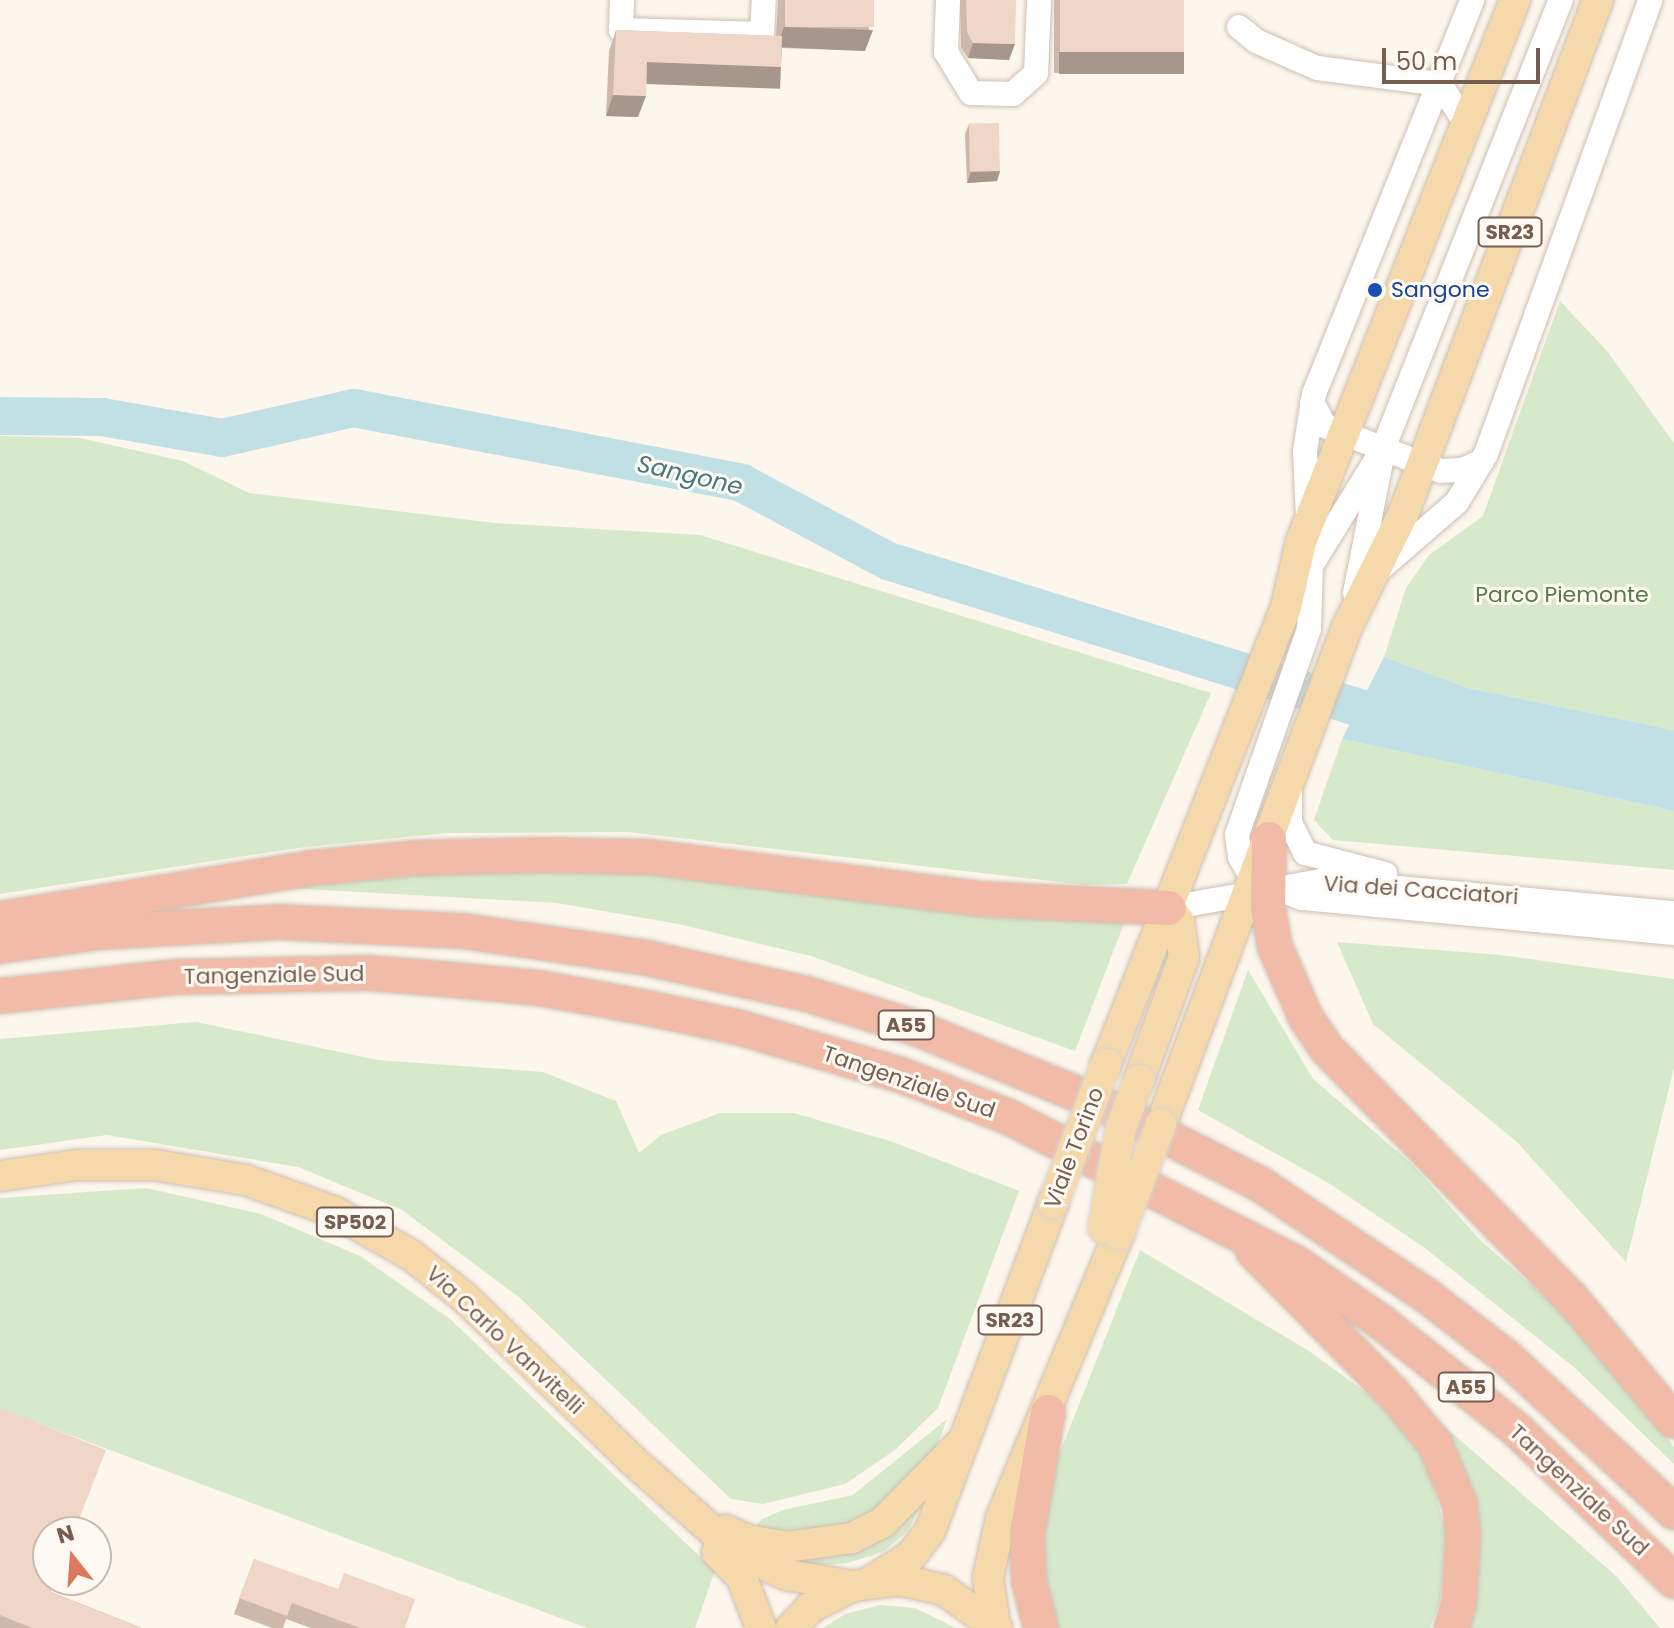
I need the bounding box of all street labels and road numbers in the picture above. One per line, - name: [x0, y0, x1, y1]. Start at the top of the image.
- road number: SR23: [1476, 216, 1544, 248]
- street label: Via dei Cacciatori: [1323, 870, 1519, 910]
- street label: Tangenziale Sud: [184, 960, 364, 990]
- road number: A55: [876, 1009, 936, 1041]
- street label: Tangenziale Sud: [819, 1040, 999, 1124]
- street label: Viale Torino: [1039, 1084, 1109, 1212]
- road number: SP502: [315, 1206, 395, 1238]
- street label: Via Carlo Vanvitelli: [421, 1260, 589, 1420]
- road number: SR23: [976, 1304, 1044, 1336]
- road number: A55: [1436, 1371, 1496, 1403]
- street label: Tangenziale Sud: [1504, 1419, 1654, 1561]

